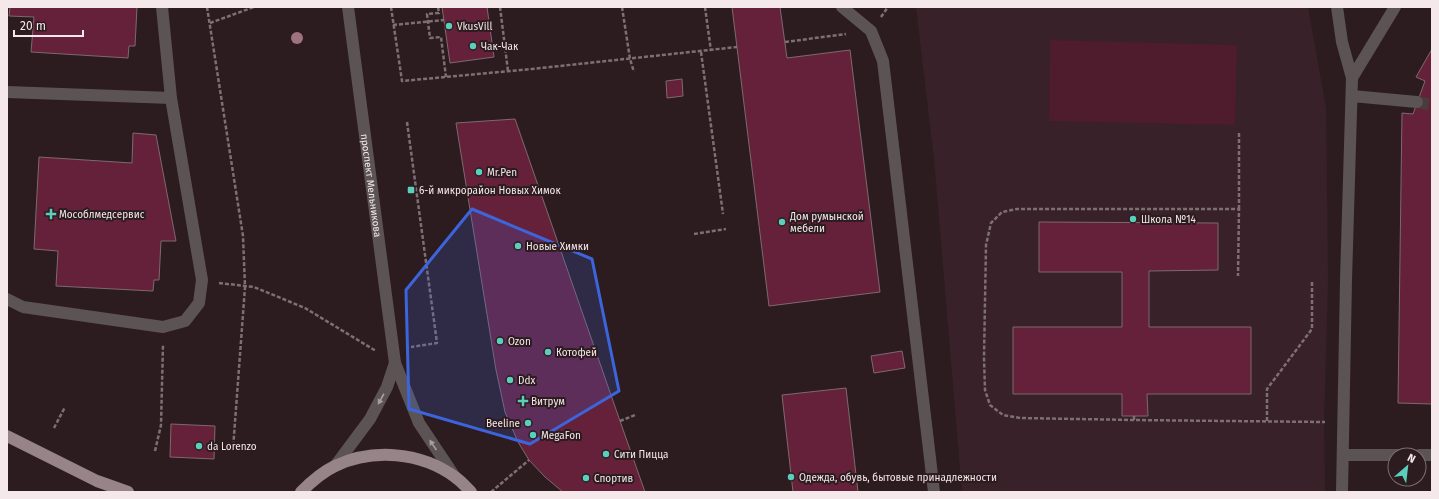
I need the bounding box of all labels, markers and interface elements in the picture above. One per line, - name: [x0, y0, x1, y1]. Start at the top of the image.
- scale bar: [14, 12, 83, 38]
- text: 20 m: [20, 19, 46, 33]
- marker: VkusVill: [444, 21, 454, 31]
- place label: VkusVill: [457, 21, 492, 33]
- marker: Чак-Чак: [468, 41, 478, 51]
- place label: Чак-Чак: [481, 41, 519, 53]
- street label: проспект Мельникова: [358, 133, 383, 238]
- marker: Mr.Pen: [474, 167, 484, 177]
- place label: Mr.Pen: [487, 167, 517, 179]
- marker: 6-й микрорайон Новых Химок: [406, 185, 416, 195]
- place label: 6-й микрорайон Новых Химок: [419, 185, 561, 197]
- marker: Мособлмедсервис: [46, 209, 56, 219]
- place label: Мособлмедсервис: [59, 209, 145, 221]
- place label: Дом румынской мебели: [789, 211, 864, 235]
- marker: Школа №14: [1128, 214, 1138, 224]
- place label: Школа №14: [1141, 214, 1196, 226]
- marker: Дом румынской мебели: [777, 217, 787, 227]
- marker: Новые Химки: [513, 241, 523, 251]
- place label: Новые Химки: [526, 241, 589, 253]
- marker: Ozon: [495, 336, 505, 346]
- place label: Ozon: [508, 336, 531, 348]
- marker: Котофей: [543, 347, 553, 357]
- place label: Котофей: [556, 347, 597, 359]
- marker: Ddx: [505, 375, 515, 385]
- place label: Ddx: [518, 375, 535, 387]
- one-way arrow: [377, 393, 384, 405]
- marker: Витрум: [518, 396, 528, 406]
- place label: Витрум: [531, 396, 565, 408]
- place label: Beeline: [486, 418, 520, 430]
- marker: Beeline: [523, 418, 533, 428]
- marker: MegaFon: [528, 430, 538, 440]
- place label: MegaFon: [541, 430, 581, 442]
- one-way arrow: [429, 439, 437, 450]
- marker: da Lorenzo: [194, 441, 204, 451]
- place label: da Lorenzo: [207, 441, 257, 453]
- north arrow: [1387, 447, 1427, 487]
- marker: Сити Пицца: [601, 449, 611, 459]
- place label: Сити Пицца: [614, 449, 669, 461]
- text: N: [1405, 451, 1418, 466]
- marker: Одежда, обувь, бытовые принадлежности: [786, 472, 796, 482]
- place label: Одежда, обувь, бытовые принадлежности: [799, 472, 997, 484]
- marker: Спортив: [581, 473, 591, 483]
- place label: Спортив: [594, 473, 633, 485]

